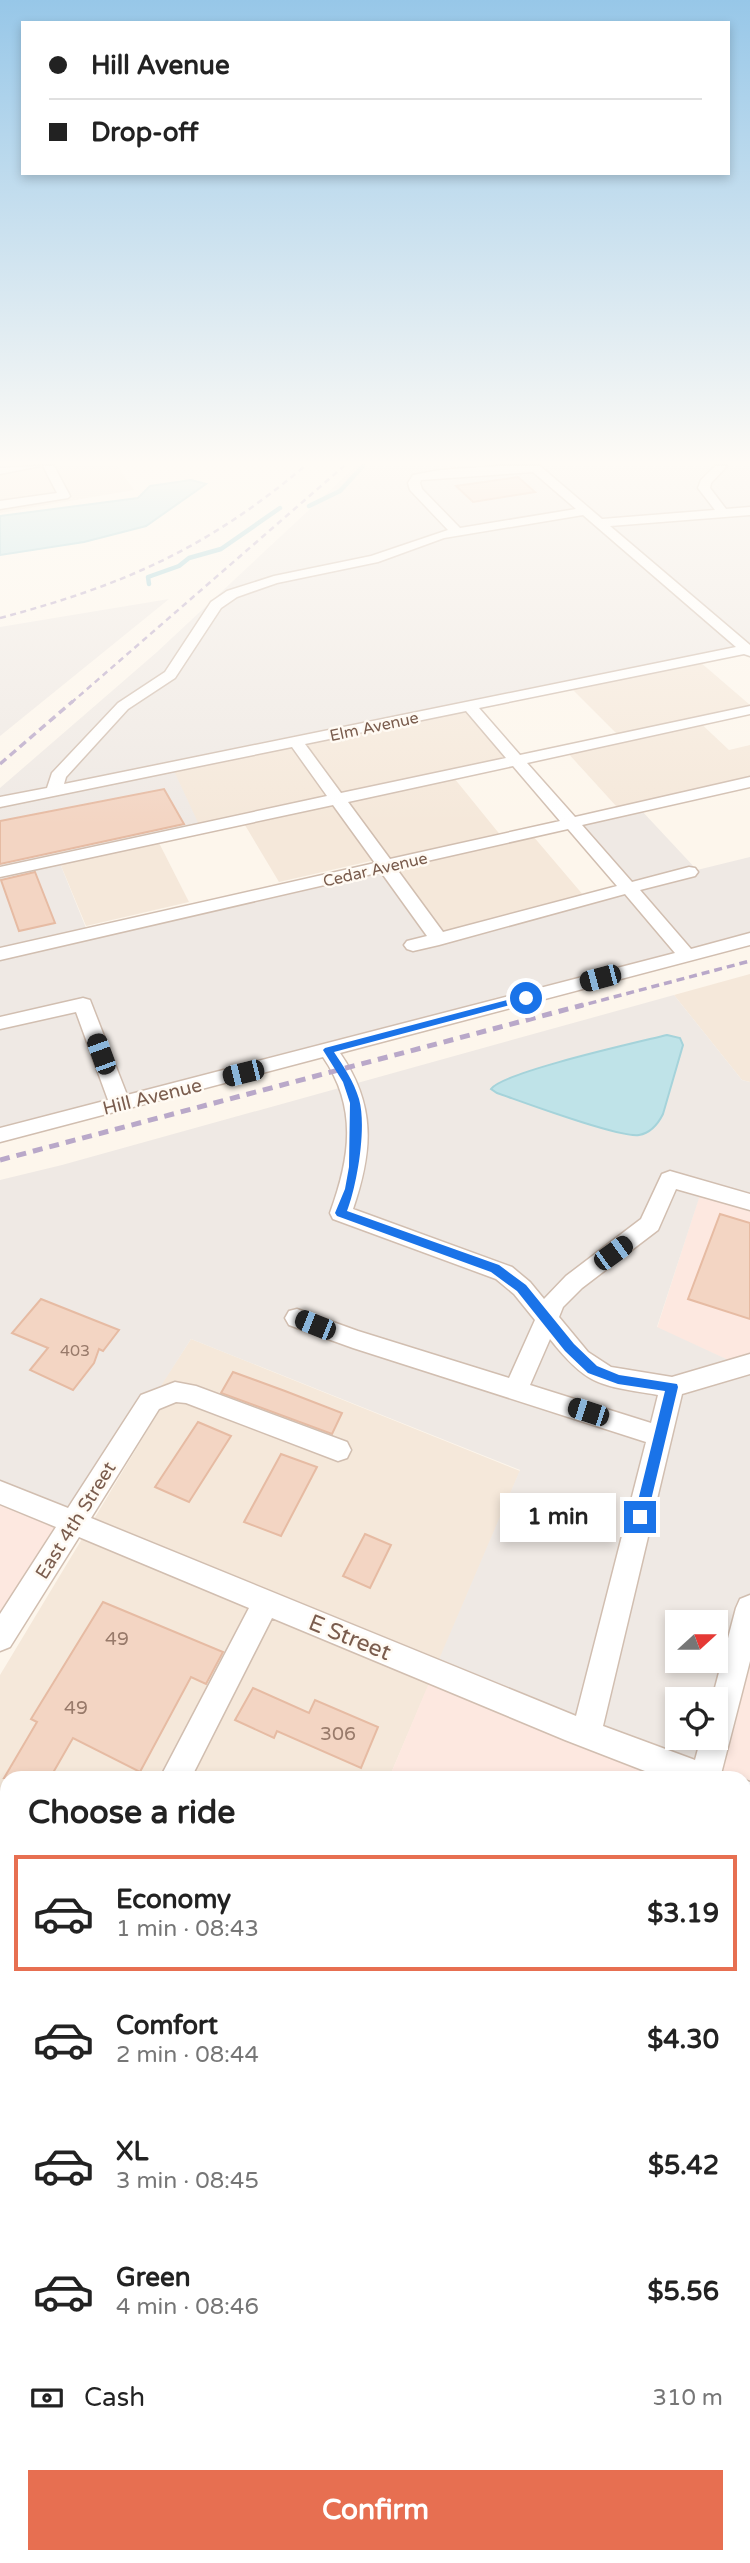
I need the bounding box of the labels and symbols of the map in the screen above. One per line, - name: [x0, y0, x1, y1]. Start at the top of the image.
- street label: Elm Avenue: [328, 708, 420, 746]
- street label: Cedar Avenue: [321, 848, 429, 892]
- car: [577, 962, 624, 994]
- route start: [510, 982, 542, 1014]
- car: [84, 1031, 119, 1077]
- car: [221, 1058, 266, 1088]
- street label: Hill Avenue: [100, 1074, 204, 1120]
- car: [590, 1232, 637, 1274]
- car: [292, 1307, 339, 1343]
- house number: 403: [60, 1341, 90, 1361]
- car: [565, 1396, 612, 1428]
- street label: East 4th Street: [31, 1458, 121, 1583]
- callout: 1 min: [500, 1492, 616, 1542]
- route end: [624, 1501, 656, 1533]
- street label: E Street: [304, 1609, 395, 1667]
- north arrow: [665, 1610, 728, 1673]
- house number: 49: [105, 1628, 129, 1650]
- house number: 49: [64, 1697, 88, 1719]
- house number: 306: [320, 1723, 356, 1745]

